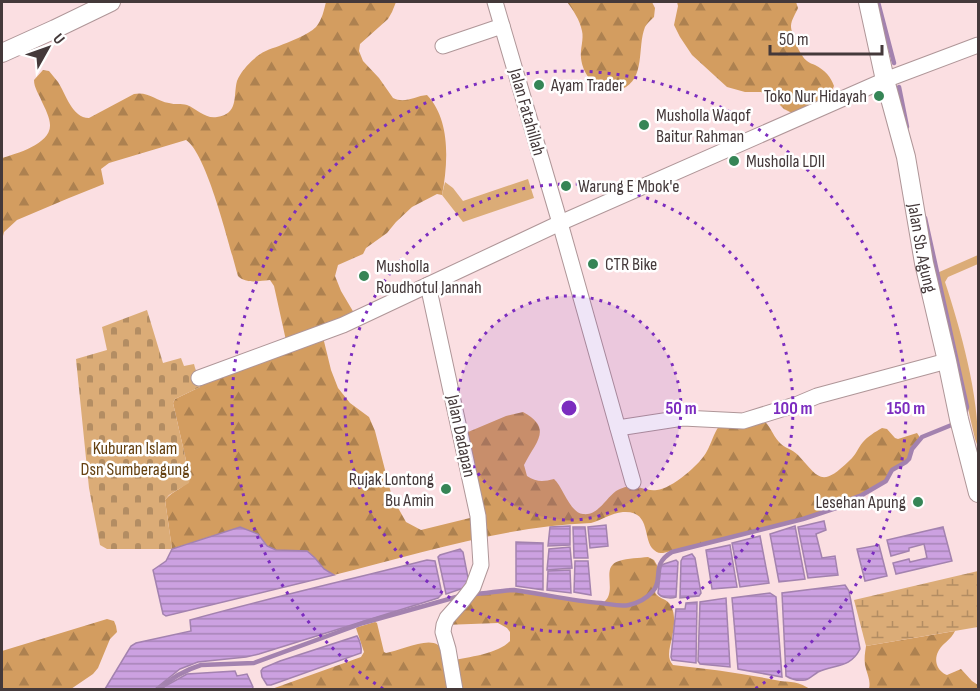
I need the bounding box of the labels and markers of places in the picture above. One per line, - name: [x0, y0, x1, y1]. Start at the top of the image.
- place label: Ayam Trader: [550, 75, 624, 96]
- marker: Ayam Trader: [532, 78, 546, 92]
- place label: Toko Nur Hidayah: [764, 86, 867, 107]
- marker: Toko Nur Hidayah: [872, 89, 886, 103]
- place label: Musholla Waqof Baitur Rahman: [656, 105, 751, 147]
- marker: Musholla Waqof Baitur Rahman: [637, 118, 651, 132]
- place label: Musholla LDII: [746, 151, 825, 172]
- marker: Musholla LDII: [727, 154, 741, 168]
- place label: Warung E Mbok'e: [578, 176, 679, 197]
- marker: Warung E Mbok'e: [559, 179, 573, 193]
- place label: CTR Bike: [605, 254, 657, 275]
- place label: Musholla Roudhotul Jannah: [376, 256, 482, 298]
- marker: CTR Bike: [586, 257, 600, 271]
- marker: Musholla Roudhotul Jannah: [357, 269, 371, 283]
- centre of rings: [559, 398, 579, 418]
- place label: Rujak Lontong Bu Amin: [349, 469, 434, 511]
- marker: Rujak Lontong Bu Amin: [439, 482, 453, 496]
- place label: Lesehan Apung: [815, 492, 906, 513]
- marker: Lesehan Apung: [911, 495, 925, 509]

